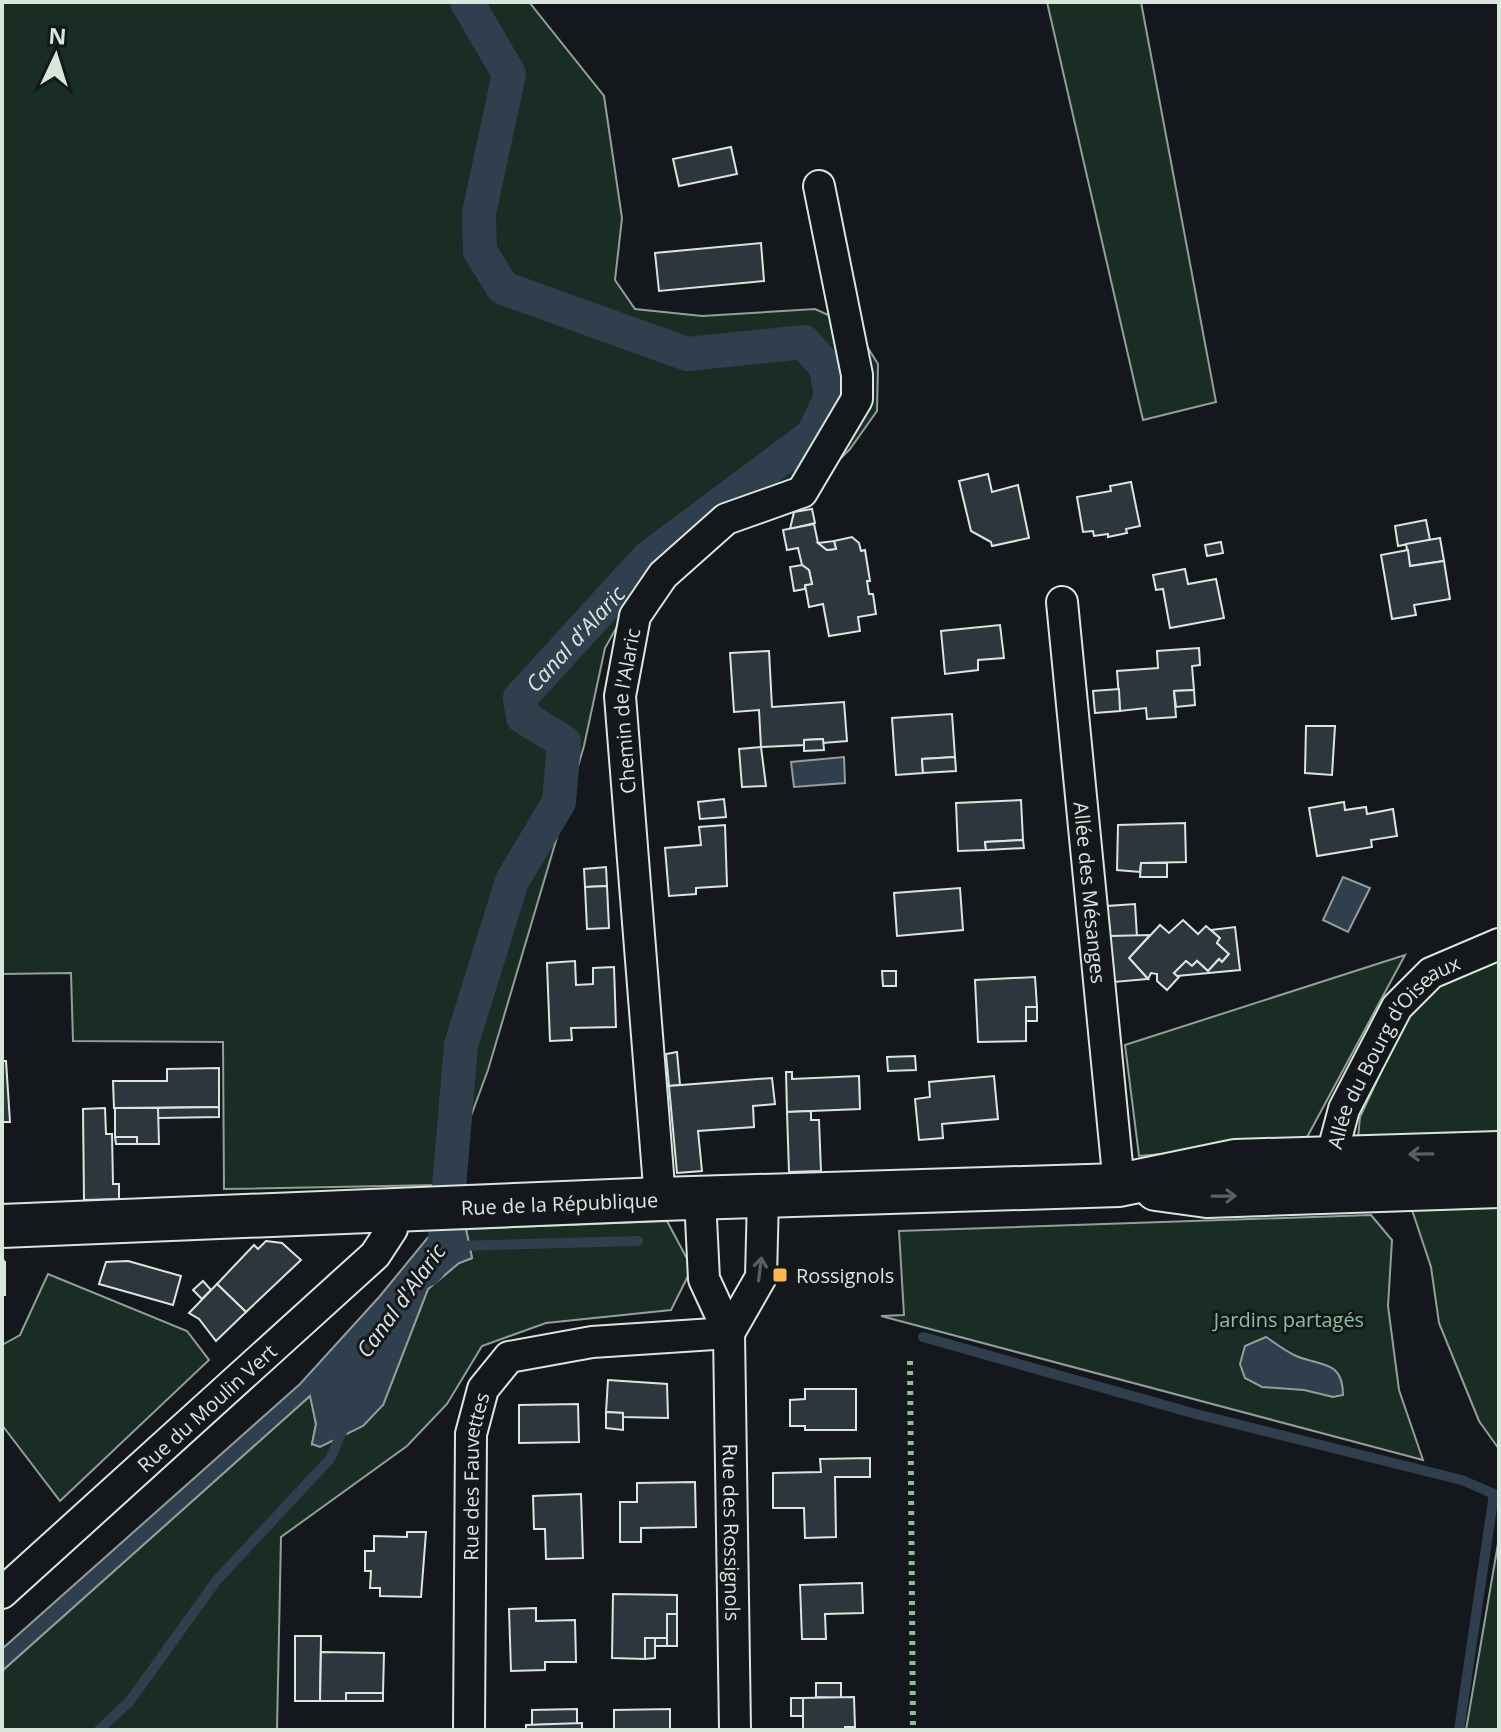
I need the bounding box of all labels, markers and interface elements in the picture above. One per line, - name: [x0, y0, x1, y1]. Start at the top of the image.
- north arrow: [16, 16, 96, 96]
- text: N: [47, 19, 67, 51]
- water label: Canal d'Alaric: [518, 578, 632, 698]
- street label: Chemin de l'Alaric: [606, 626, 646, 795]
- street label: Allée des Mésanges: [1068, 801, 1113, 985]
- street label: Allée du Bourg d'Oiseaux: [1321, 949, 1464, 1152]
- one-way arrow: [1408, 1146, 1435, 1162]
- street label: Rue de la République: [460, 1186, 659, 1221]
- one-way arrow: [1210, 1188, 1237, 1203]
- water label: Canal d'Alaric: [349, 1236, 452, 1363]
- one-way arrow: [753, 1256, 768, 1282]
- place label: Rossignols: [796, 1262, 894, 1289]
- marker: Rossignols: [771, 1266, 789, 1284]
- park label: Jardins partagés: [1212, 1306, 1364, 1333]
- street label: Rue du Moulin Vert: [131, 1338, 282, 1478]
- street label: Rue des Fauvettes: [457, 1389, 495, 1561]
- street label: Rue des Rossignols: [717, 1443, 747, 1621]

